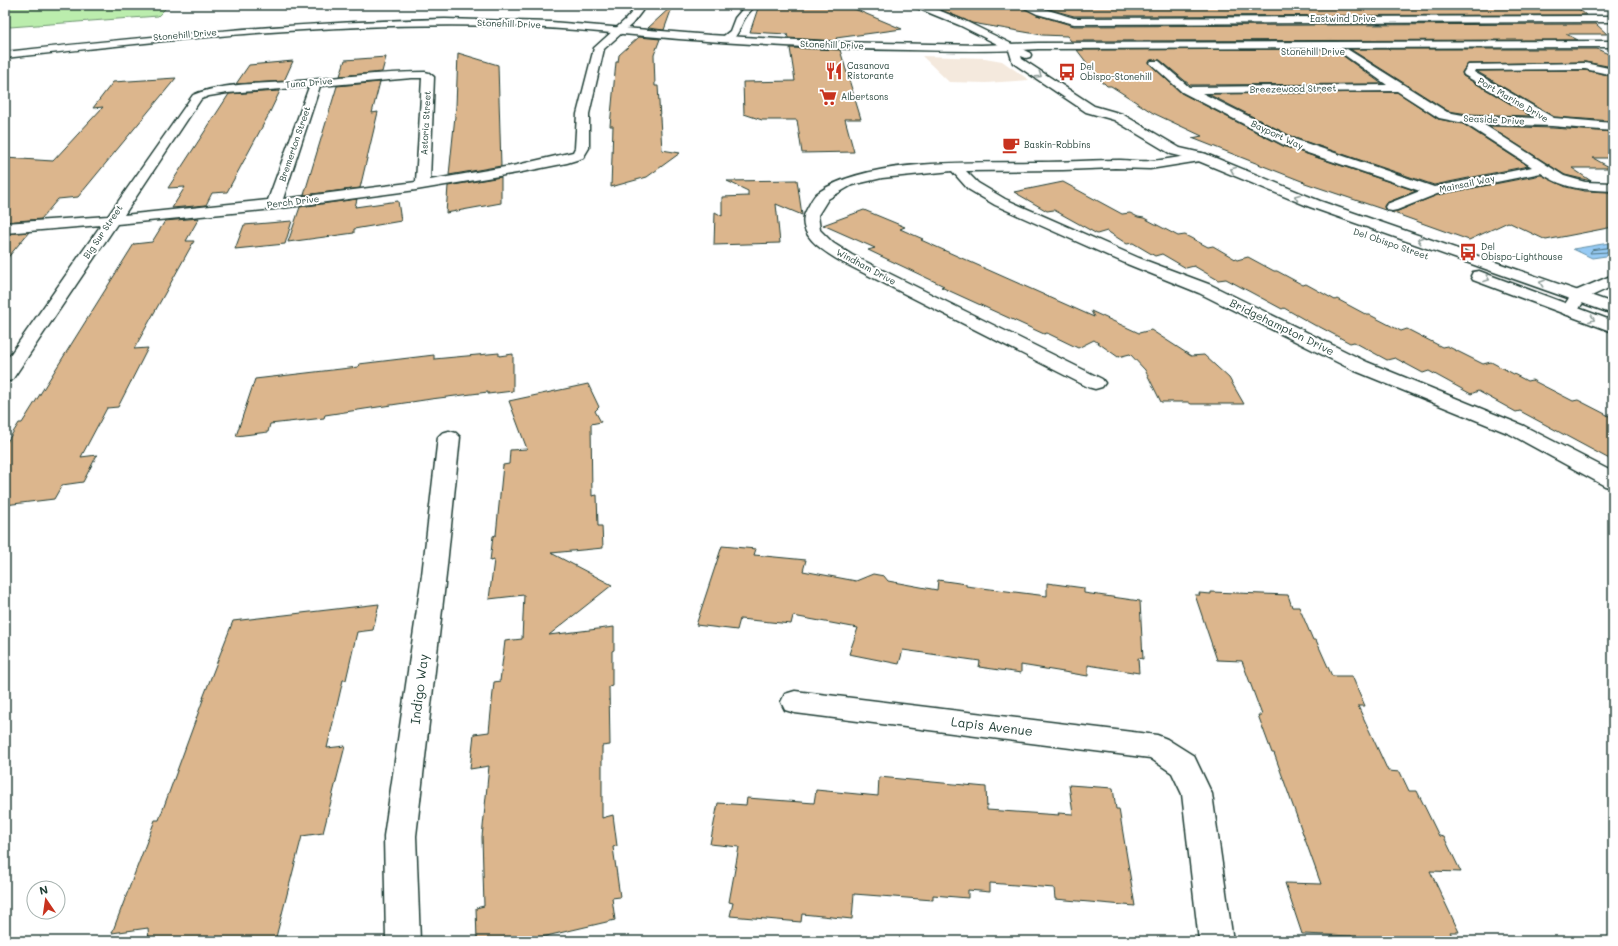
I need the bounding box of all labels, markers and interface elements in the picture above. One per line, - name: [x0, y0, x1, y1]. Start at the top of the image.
- street label: Eastwind Drive: [1310, 13, 1376, 24]
- street label: Stonehill Drive: [477, 17, 541, 30]
- street label: Stonehill Drive: [153, 26, 217, 43]
- street label: Stonehill Drive: [800, 38, 864, 51]
- street label: Stonehill Drive: [1281, 46, 1345, 57]
- place label: Casanova Ristorante: [847, 60, 894, 81]
- restaurant icon: Casanova Ristorante: [824, 61, 844, 81]
- place label: Del Obispo-Stonehill: [1080, 61, 1152, 82]
- bus stop icon: Del Obispo-Stonehill: [1057, 62, 1077, 82]
- one-way arrow: [1035, 70, 1042, 78]
- street label: Tuna Drive: [285, 75, 333, 90]
- street label: Port Marine Drive: [1476, 75, 1550, 124]
- street label: Breezewood Street: [1250, 82, 1336, 95]
- supermarket icon: Albertsons: [818, 87, 838, 107]
- street label: Astoria Street: [418, 91, 433, 155]
- place label: Albertsons: [841, 91, 888, 102]
- street label: Bremerton Street: [277, 105, 313, 183]
- street label: Seaside Drive: [1463, 112, 1525, 127]
- street label: Bayport Way: [1249, 118, 1305, 152]
- cafe icon: Baskin-Robbins: [1001, 135, 1021, 155]
- place label: Baskin-Robbins: [1024, 139, 1091, 150]
- one-way arrow: [1229, 167, 1236, 175]
- street label: Mainsail Way: [1438, 172, 1496, 195]
- street label: Perch Drive: [266, 193, 320, 210]
- one-way arrow: [1294, 193, 1301, 201]
- street label: Big Sur Street: [81, 203, 125, 261]
- street label: Del Obispo Street: [1352, 225, 1430, 262]
- one-way arrow: [1416, 236, 1423, 244]
- place label: Del Obispo-Lighthouse: [1481, 241, 1563, 262]
- bus stop icon: Del Obispo-Lighthouse: [1458, 242, 1478, 262]
- street label: Windham Drive: [835, 246, 898, 287]
- one-way arrow: [1483, 275, 1490, 283]
- one-way arrow: [1539, 279, 1546, 287]
- street label: Bridgehampton Drive: [1227, 295, 1337, 358]
- one-way arrow: [1588, 314, 1595, 322]
- street label: Indigo Way: [406, 653, 431, 725]
- street label: Lapis Avenue: [950, 712, 1034, 739]
- north arrow: [26, 880, 66, 920]
- text: N: [38, 882, 49, 898]

